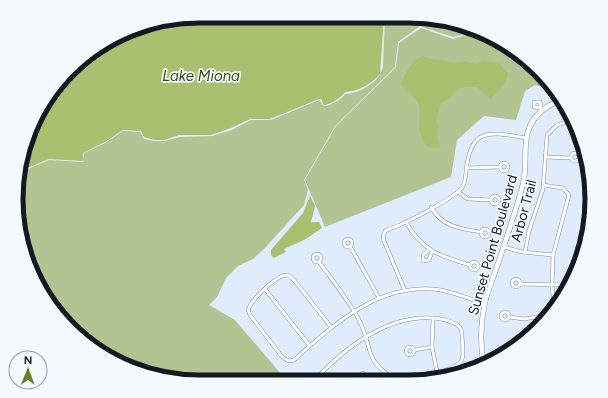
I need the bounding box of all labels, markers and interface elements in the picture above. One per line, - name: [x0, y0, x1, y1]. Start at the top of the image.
- water label: Lake Miona: [162, 67, 240, 85]
- street label: Sunset Point Boulevard: [465, 173, 521, 317]
- street label: Arbor Trail: [508, 178, 540, 244]
- north arrow: [8, 350, 48, 390]
- text: N: [24, 354, 33, 367]

